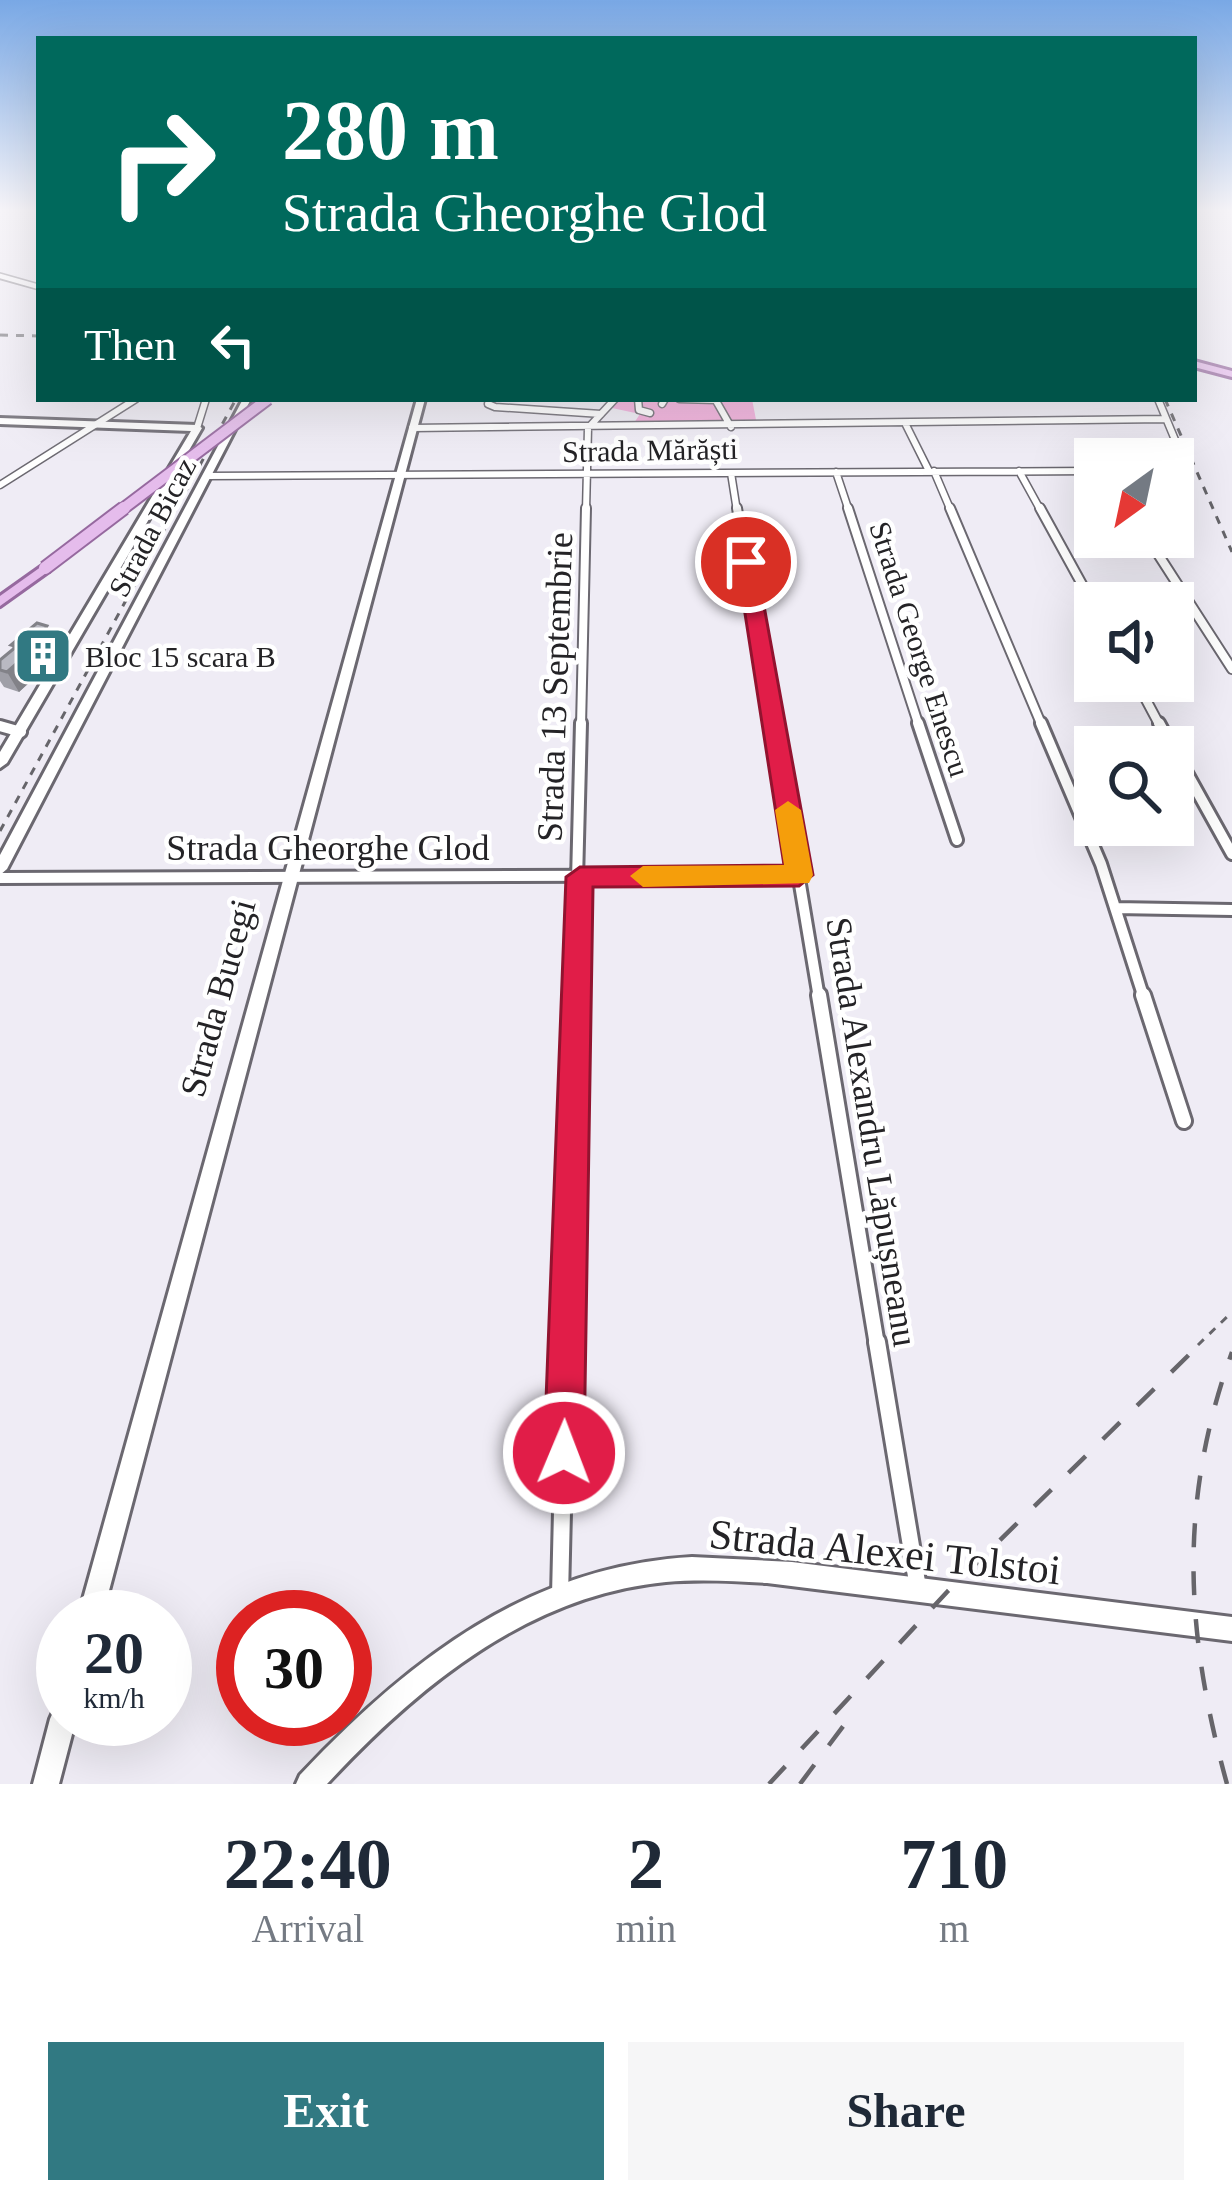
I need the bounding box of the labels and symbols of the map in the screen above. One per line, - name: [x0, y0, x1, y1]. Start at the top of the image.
- street label: Strada Mărăști: [562, 432, 738, 468]
- north arrow: [1074, 438, 1194, 558]
- street label: Strada Bicaz: [102, 452, 202, 602]
- pin: [695, 511, 797, 613]
- street label: Strada George Enescu: [863, 517, 977, 781]
- street label: Strada 13 Septembrie: [530, 531, 580, 843]
- building icon: Bloc 15 scara B: [12, 625, 74, 687]
- place label: Bloc 15 scara B: [85, 640, 276, 673]
- street label: Strada Gheorghe Glod: [166, 828, 490, 868]
- street label: Strada Bucegi: [172, 895, 264, 1101]
- street label: Strada Alexandru Lăpușneanu: [818, 915, 926, 1349]
- position arrow: [501, 1390, 627, 1516]
- street label: Strada Alexei Tolstoi: [707, 1511, 1063, 1593]
- speed limit sign: 30: [216, 1590, 372, 1746]

